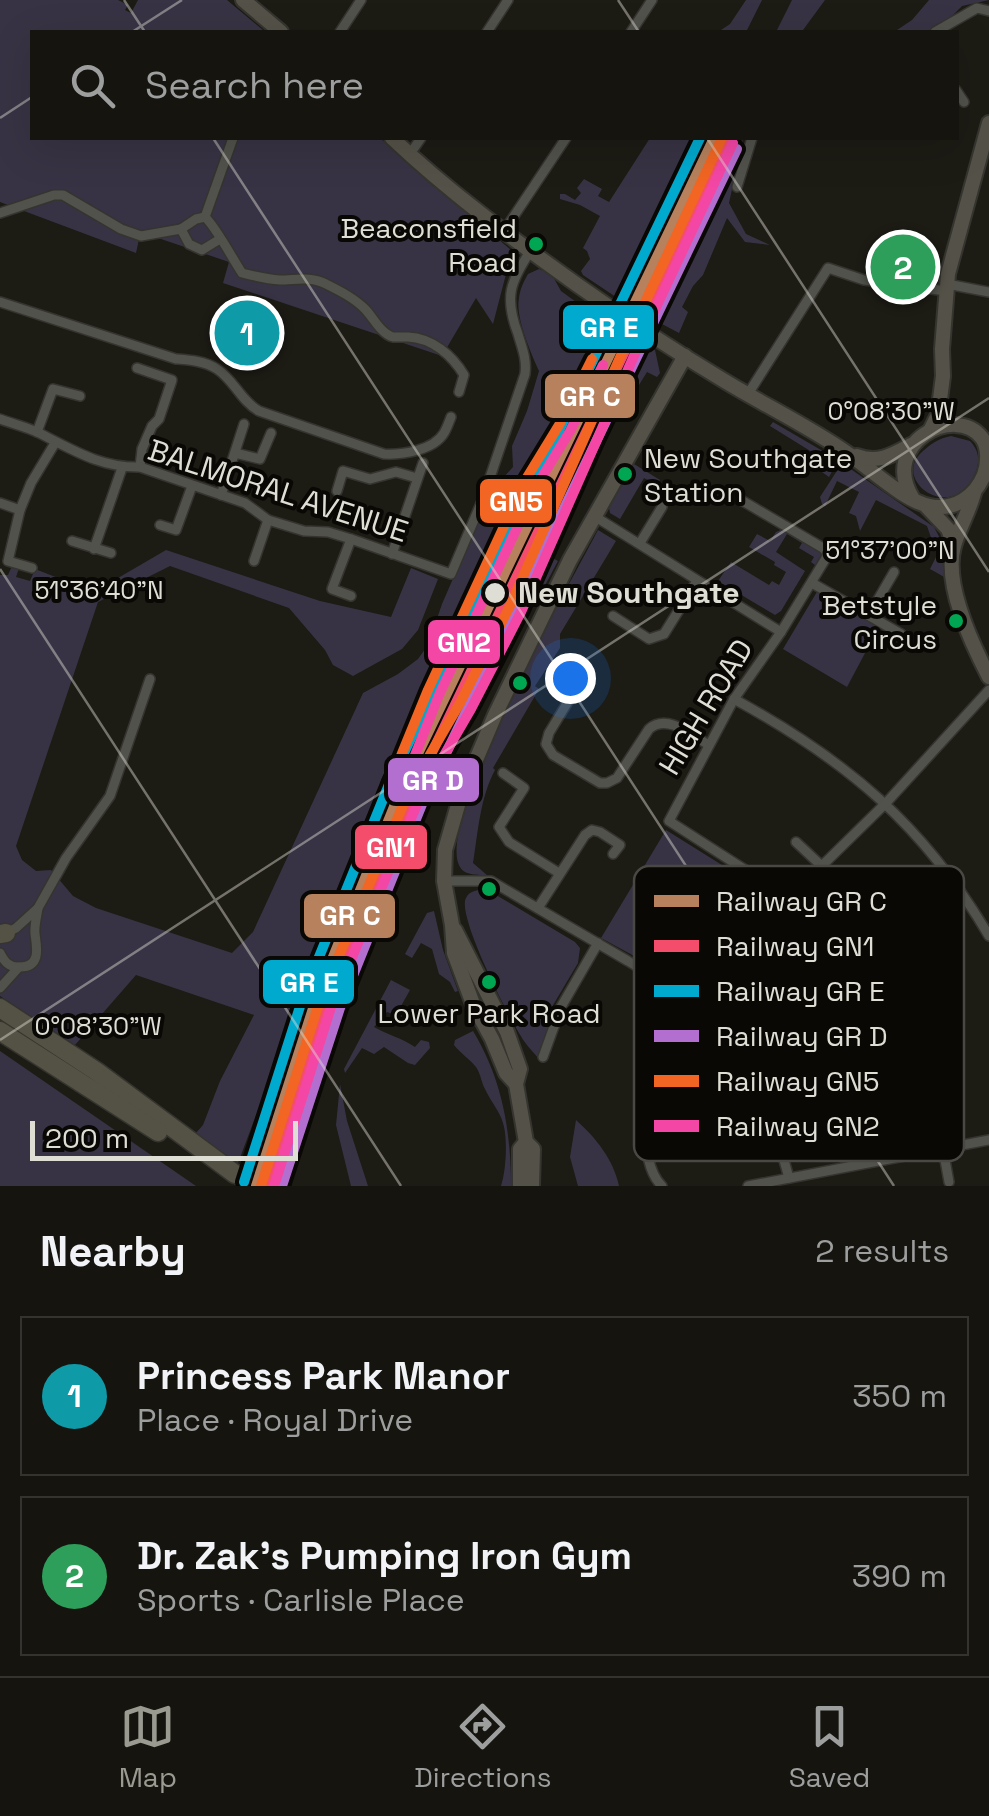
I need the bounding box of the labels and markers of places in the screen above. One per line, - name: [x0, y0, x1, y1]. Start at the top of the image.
- place label: Beaconsfield Road: [341, 210, 517, 280]
- pin: 2: [870, 230, 936, 304]
- marker: Beaconsfield Road: [526, 234, 546, 254]
- pin: 1: [214, 296, 280, 370]
- place label: New Southgate Station: [644, 440, 852, 510]
- marker: New Southgate Station: [615, 464, 635, 484]
- place label: New Southgate: [518, 573, 740, 612]
- marker: New Southgate: [482, 580, 508, 606]
- place label: Betstyle Circus: [822, 587, 937, 657]
- marker: Betstyle Circus: [946, 611, 966, 631]
- unlabelled marker: [510, 673, 530, 693]
- unlabelled marker: [479, 879, 499, 899]
- marker: Lower Park Road: [479, 972, 499, 992]
- place label: Lower Park Road: [378, 995, 600, 1031]

